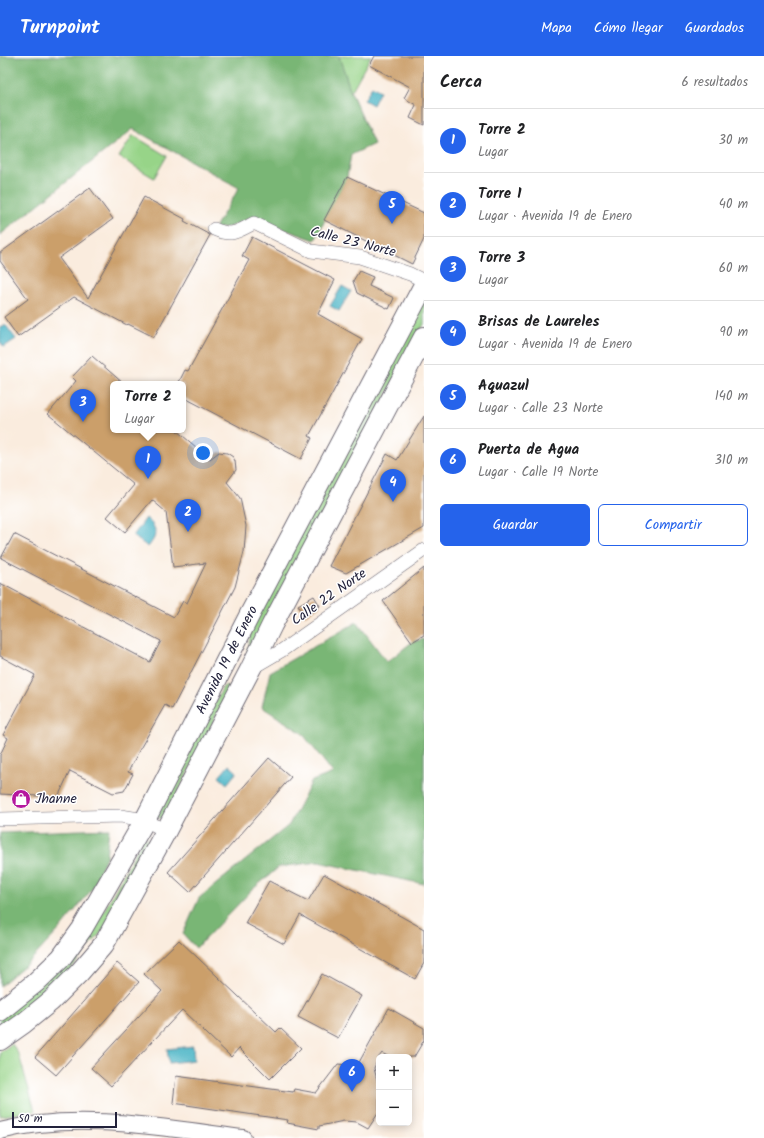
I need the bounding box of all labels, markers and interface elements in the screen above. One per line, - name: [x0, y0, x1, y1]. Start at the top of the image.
- text: Turnpoint: [20, 13, 100, 43]
- text: Mapa: [541, 17, 572, 39]
- text: Cómo llegar: [594, 17, 663, 39]
- text: Guardados: [685, 17, 744, 39]
- text: Cerca: [440, 69, 482, 96]
- text: 6 resultados: [681, 72, 748, 93]
- text: Torre 2: [478, 118, 526, 142]
- text: 1: [451, 130, 455, 151]
- text: 30 m: [719, 130, 748, 151]
- text: Lugar: [478, 142, 508, 163]
- text: Torre 1: [478, 182, 522, 206]
- pin: 5: [379, 191, 405, 224]
- text: 2: [449, 194, 457, 215]
- text: 40 m: [719, 194, 748, 215]
- text: Lugar · Avenida 19 de Enero: [478, 206, 632, 227]
- street label: Calle 23 Norte: [308, 221, 399, 263]
- text: Torre 3: [478, 246, 525, 270]
- text: 3: [449, 258, 457, 279]
- text: 60 m: [719, 258, 748, 279]
- text: Lugar: [478, 270, 508, 291]
- text: Brisas de Laureles: [478, 310, 600, 334]
- text: 4: [449, 322, 457, 343]
- text: 90 m: [720, 322, 748, 343]
- text: Lugar · Avenida 19 de Enero: [478, 334, 632, 355]
- text: Aquazul: [478, 374, 529, 398]
- popup: [110, 381, 186, 433]
- text: Torre 2: [124, 385, 172, 409]
- text: 5: [450, 386, 456, 407]
- text: 140 m: [715, 386, 748, 407]
- pin: 3: [70, 389, 96, 422]
- text: Lugar · Calle 23 Norte: [478, 398, 603, 419]
- text: Lugar: [124, 409, 154, 430]
- text: Puerta de Agua: [478, 438, 579, 462]
- your location: [193, 443, 213, 463]
- pin: 1: [135, 446, 161, 479]
- text: 6: [449, 450, 457, 471]
- text: 310 m: [714, 450, 748, 471]
- text: Lugar · Calle 19 Norte: [478, 462, 598, 483]
- pin: 4: [380, 469, 406, 502]
- pin: 2: [175, 499, 201, 532]
- button: Guardar: [440, 504, 590, 546]
- button: Compartir: [598, 504, 748, 546]
- street label: Calle 22 Norte: [287, 562, 372, 631]
- street label: Avenida 19 de Enero: [190, 602, 264, 718]
- shop icon: Jhanne: [10, 788, 32, 810]
- place label: Jhanne: [35, 788, 78, 810]
- map controls: [376, 1054, 412, 1126]
- button: +: [376, 1054, 412, 1090]
- pin: 6: [339, 1059, 365, 1092]
- button: −: [376, 1090, 412, 1126]
- scale bar: [12, 1110, 117, 1129]
- text: 50 m: [18, 1110, 43, 1128]

